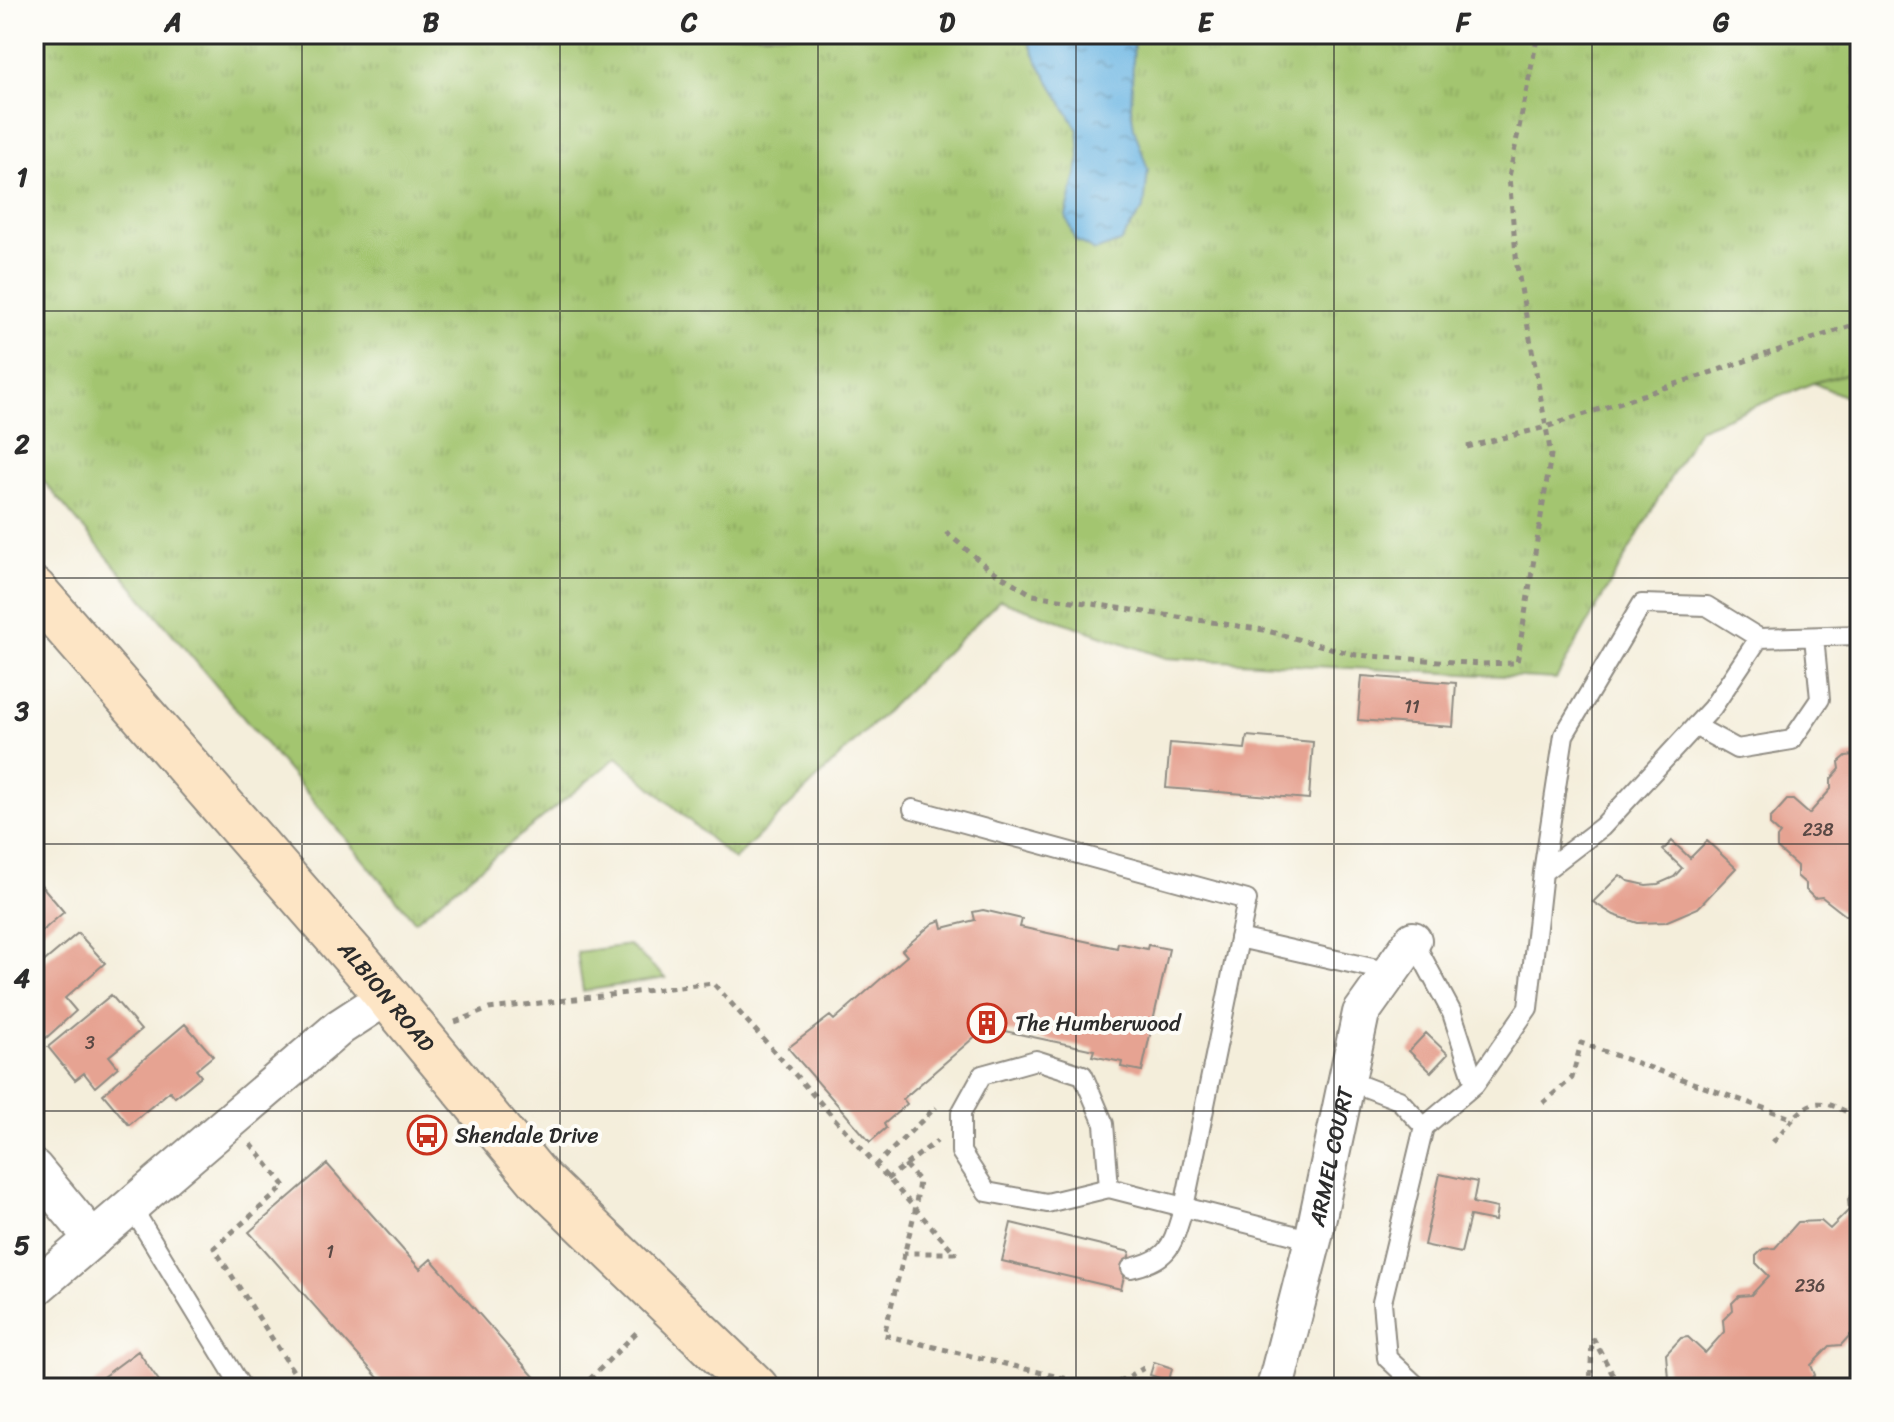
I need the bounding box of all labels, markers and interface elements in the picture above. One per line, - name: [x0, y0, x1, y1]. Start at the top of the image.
- text: A: [163, 0, 182, 45]
- text: B: [423, 0, 440, 45]
- text: C: [680, 0, 698, 45]
- text: D: [939, 0, 955, 45]
- text: E: [1198, 0, 1215, 45]
- text: F: [1455, 0, 1472, 45]
- text: G: [1713, 0, 1730, 45]
- text: 1: [16, 154, 28, 200]
- text: 2: [13, 421, 30, 467]
- text: 3: [14, 688, 30, 734]
- house number: 11: [1404, 691, 1420, 723]
- house number: 238: [1802, 814, 1834, 846]
- street label: ALBION ROAD: [327, 931, 445, 1061]
- text: 4: [14, 955, 30, 1001]
- building icon: The Humberwood: [966, 1002, 1008, 1044]
- place label: The Humberwood: [1015, 1004, 1182, 1043]
- house number: 3: [85, 1027, 95, 1059]
- street label: ARMEL COURT: [1297, 1082, 1365, 1231]
- bus stop icon: Shendale Drive: [406, 1114, 448, 1156]
- place label: Shendale Drive: [455, 1116, 599, 1155]
- text: 5: [14, 1222, 30, 1268]
- house number: 1: [326, 1236, 334, 1268]
- house number: 236: [1795, 1270, 1825, 1302]

